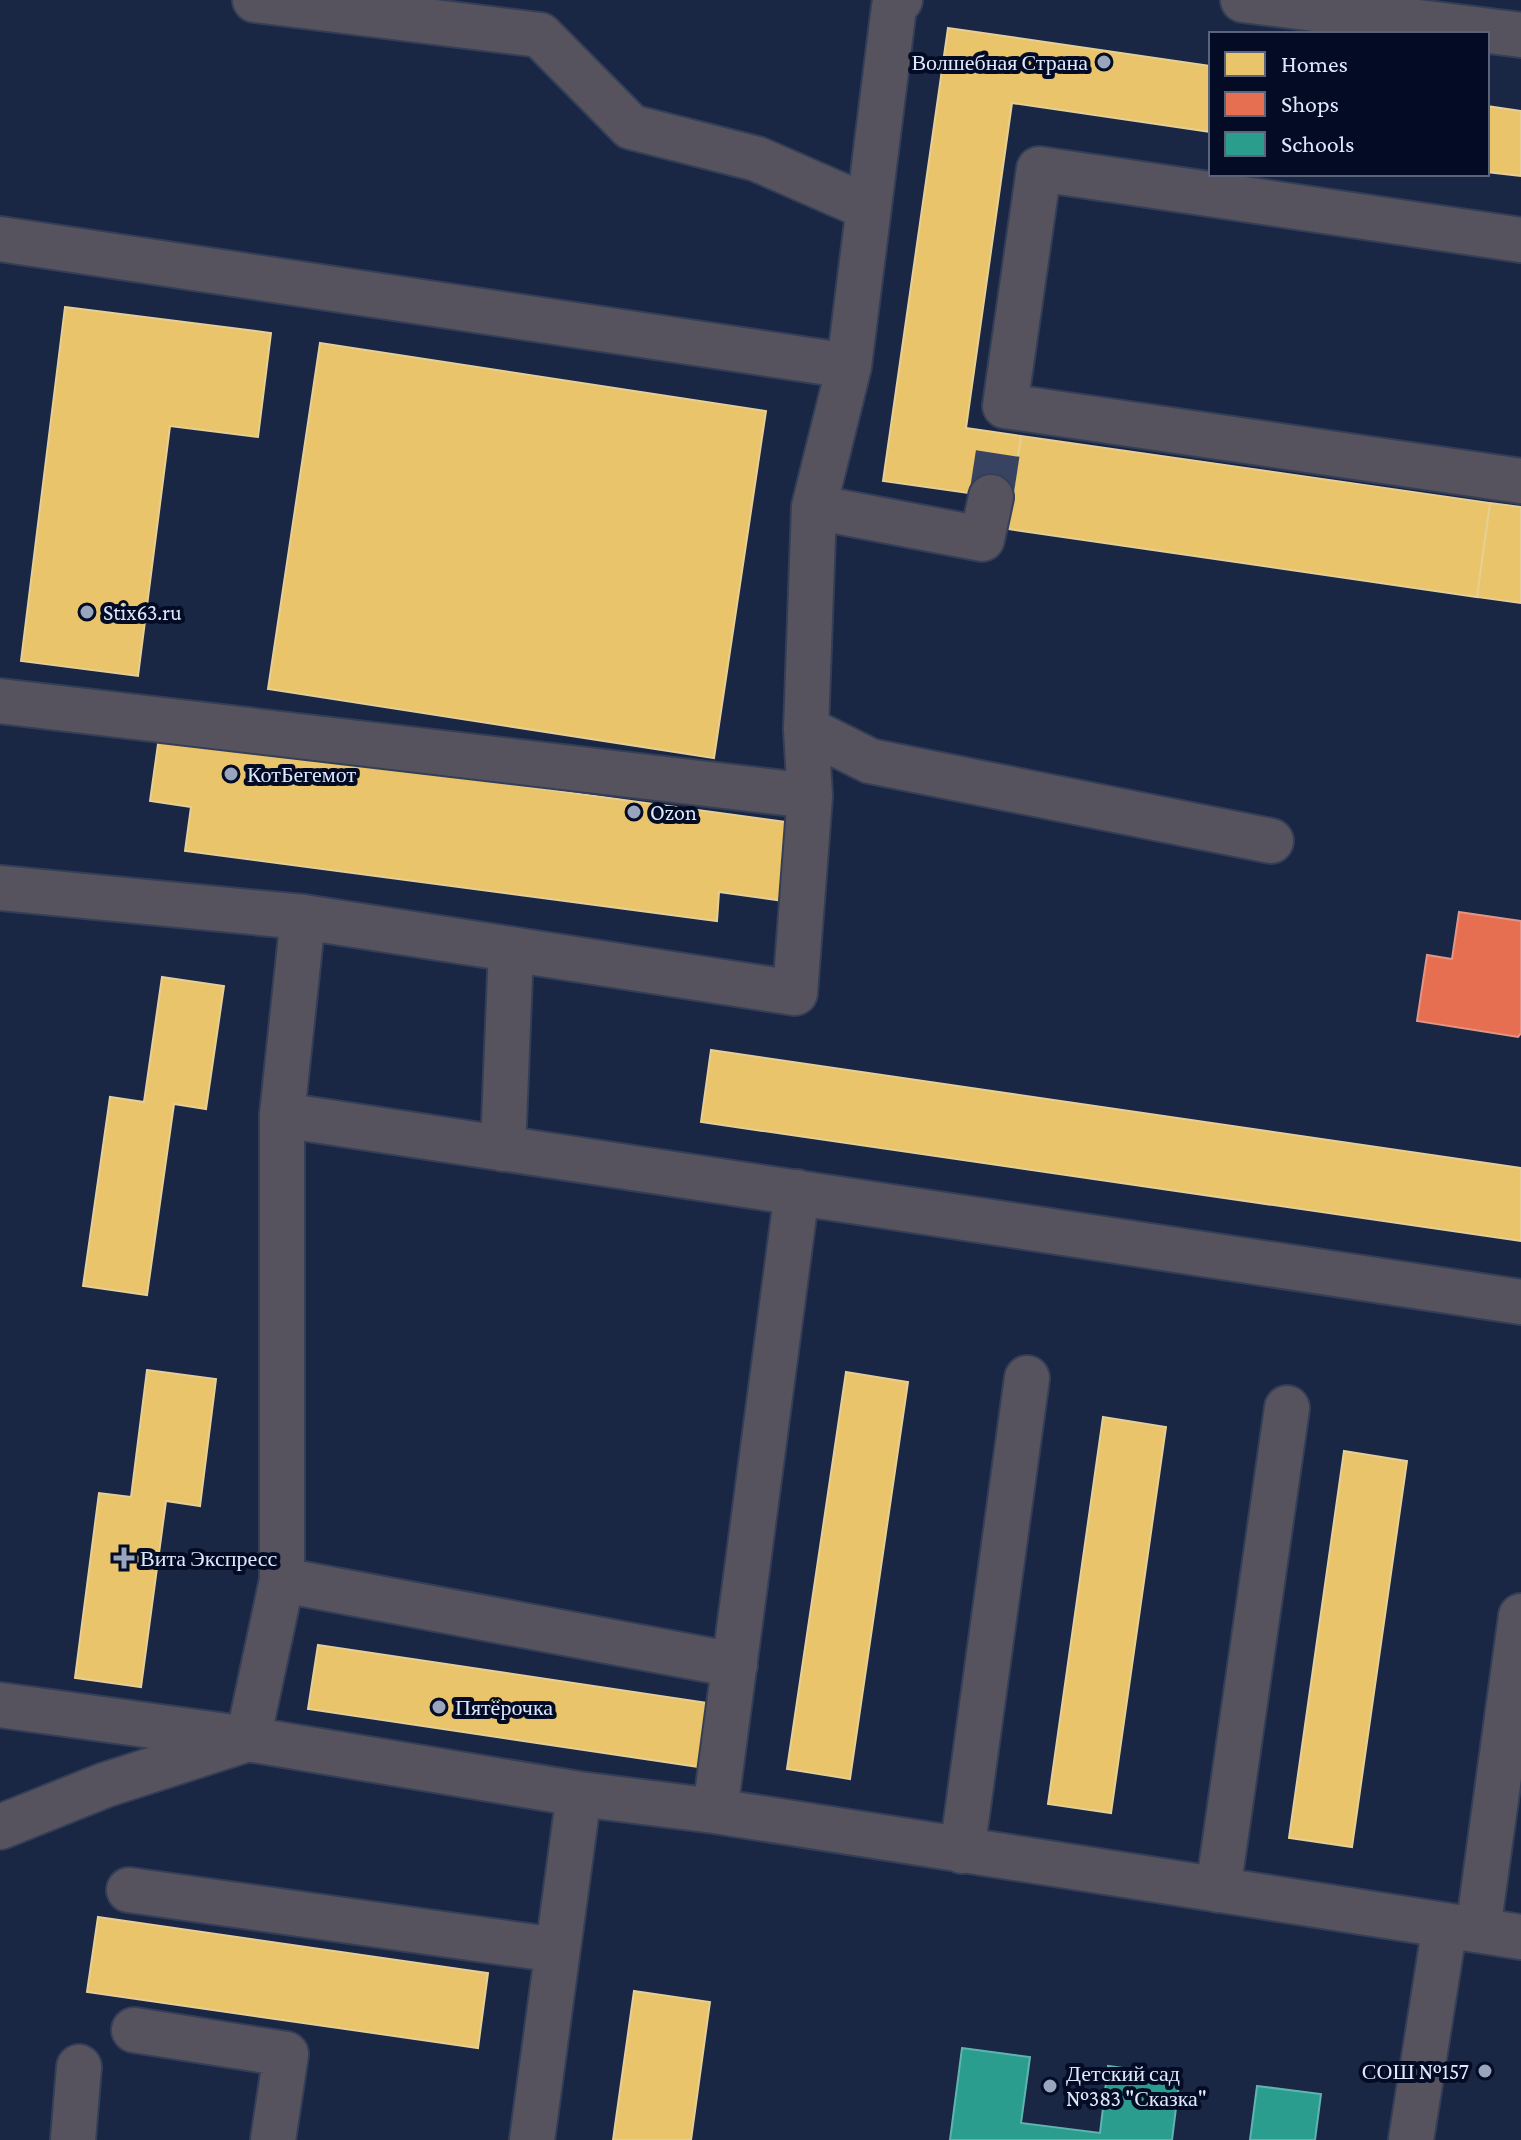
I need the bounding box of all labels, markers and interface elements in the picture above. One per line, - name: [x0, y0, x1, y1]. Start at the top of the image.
- legend: [1209, 32, 1489, 176]
- place label: Волшебная Страна: [911, 50, 1088, 75]
- text: Homes: [1281, 50, 1348, 77]
- marker: Волшебная Страна: [1095, 53, 1113, 71]
- text: Shops: [1281, 90, 1339, 117]
- text: Schools: [1281, 130, 1355, 157]
- place label: Stix63.ru: [103, 600, 182, 625]
- marker: Stix63.ru: [78, 603, 96, 621]
- place label: КотБегемот: [247, 762, 356, 787]
- marker: КотБегемот: [222, 765, 240, 783]
- place label: Ozon: [650, 800, 697, 825]
- marker: Ozon: [625, 803, 643, 821]
- place label: Вита Экспресс: [140, 1546, 277, 1571]
- marker: Вита Экспресс: [115, 1549, 133, 1567]
- place label: Пятёрочка: [455, 1695, 553, 1720]
- marker: Пятёрочка: [430, 1698, 448, 1716]
- place label: СОШ №157: [1362, 2059, 1469, 2084]
- place label: Детский сад №383 "Сказка": [1066, 2061, 1207, 2111]
- marker: СОШ №157: [1476, 2062, 1494, 2080]
- marker: Детский сад №383 "Сказка": [1041, 2077, 1059, 2095]

